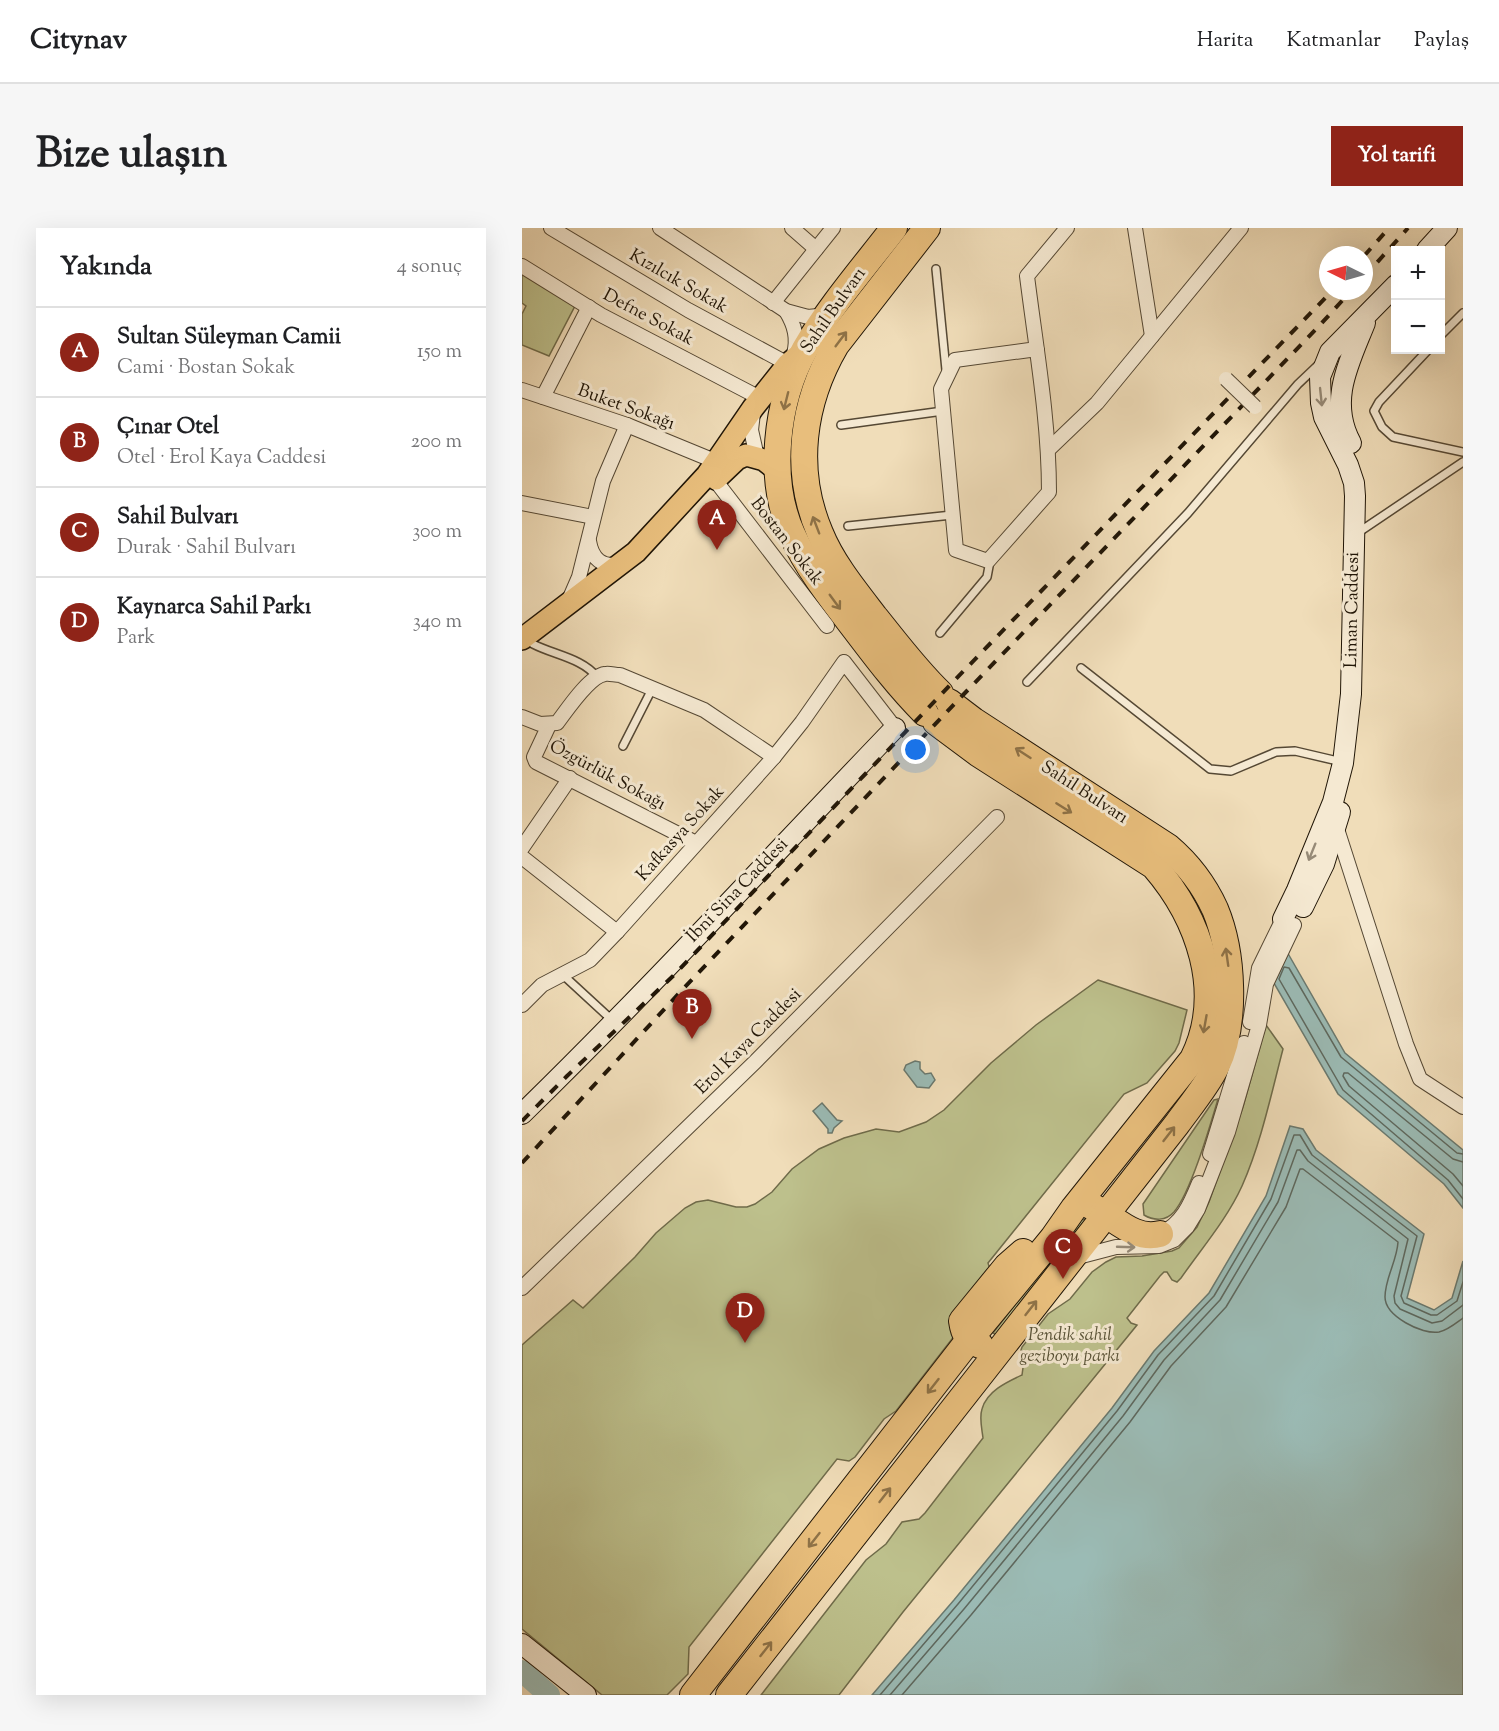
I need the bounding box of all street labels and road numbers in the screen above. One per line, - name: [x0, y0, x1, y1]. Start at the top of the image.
- street label: Kızılcık Sokak: [624, 243, 732, 321]
- street label: Sahil Bulvarı: [795, 263, 873, 359]
- street label: Defne Sokak: [598, 283, 698, 353]
- street label: Buket Sokağı: [574, 378, 678, 438]
- street label: Bostan Sokak: [743, 492, 829, 592]
- street label: Liman Caddesi: [1339, 552, 1367, 668]
- street label: Özgürlük Sokağı: [544, 734, 670, 818]
- street label: Sahil Bulvarı: [1035, 755, 1133, 831]
- street label: Kafkasya Sokak: [631, 780, 731, 888]
- street label: İbni Sina Caddesi: [681, 833, 795, 949]
- street label: Erol Kaya Caddesi: [690, 983, 808, 1101]

